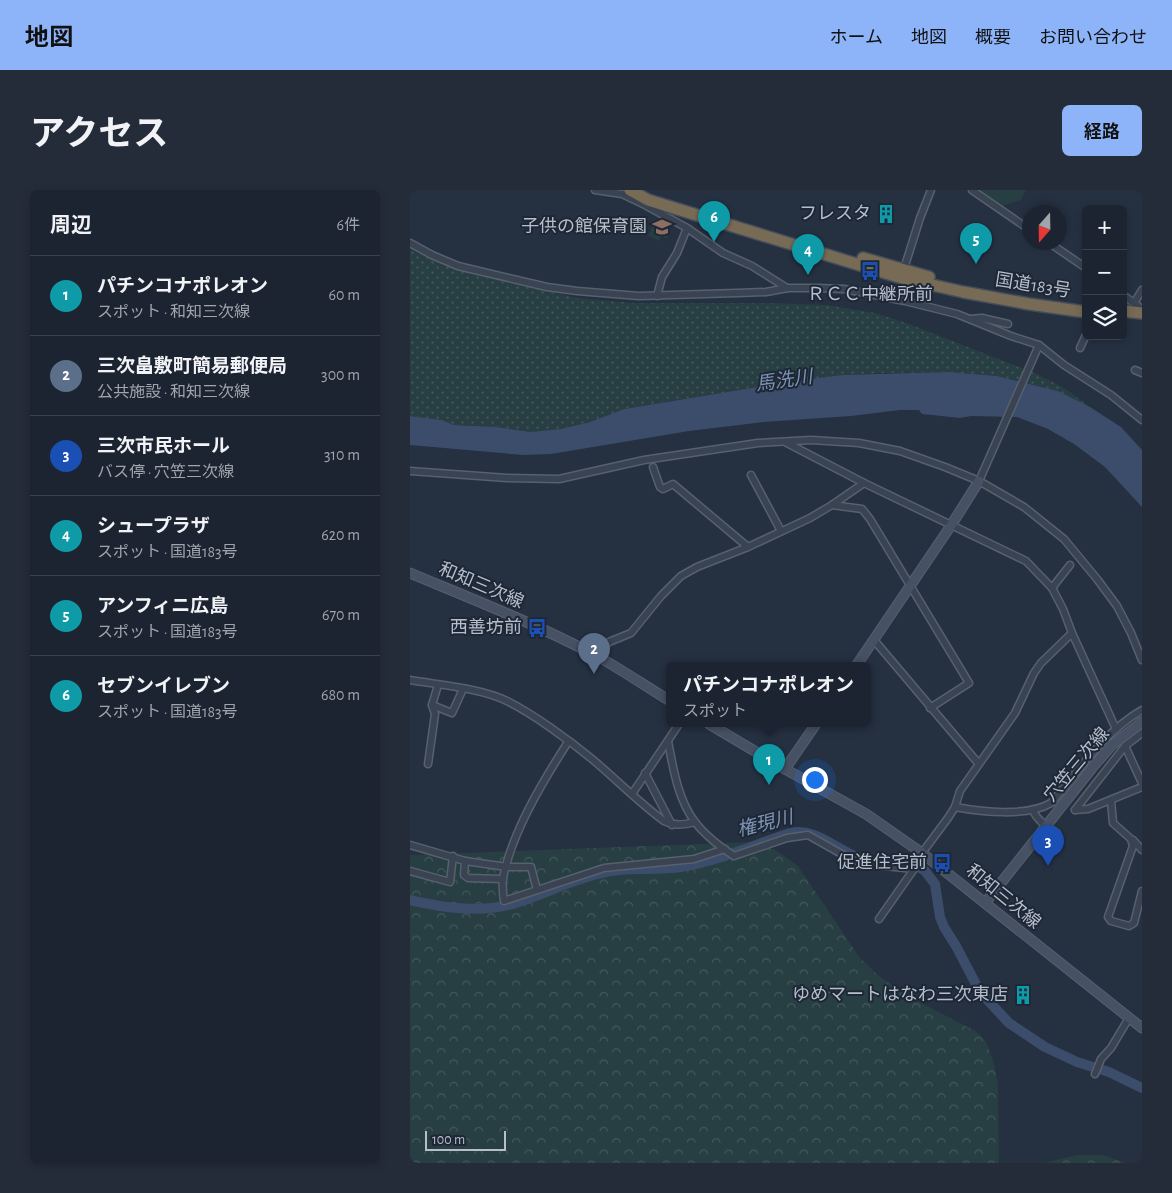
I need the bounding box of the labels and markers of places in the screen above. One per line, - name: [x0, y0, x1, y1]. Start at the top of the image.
- pin: 6: [698, 201, 730, 242]
- building icon: フレスタ: [875, 203, 897, 225]
- place label: フレスタ: [799, 204, 871, 223]
- place label: 子供の館保育園: [521, 216, 647, 236]
- school or university icon: 子供の館保育園: [651, 216, 673, 238]
- pin: 5: [960, 223, 992, 264]
- pin: 4: [792, 234, 824, 275]
- bus stop icon: ＲＣＣ中継所前: [859, 260, 881, 282]
- place label: ＲＣＣ中継所前: [807, 284, 933, 304]
- place label: 西善坊前: [450, 617, 522, 637]
- bus stop icon: 西善坊前: [526, 617, 548, 639]
- pin: 2: [578, 633, 610, 674]
- pin: 1: [753, 744, 785, 785]
- pin: 3: [1032, 825, 1064, 866]
- place label: 促進住宅前: [837, 852, 927, 872]
- bus stop icon: 促進住宅前: [931, 852, 953, 874]
- place label: ゆめマートはなわ三次東店: [792, 984, 1008, 1004]
- building icon: ゆめマートはなわ三次東店: [1012, 984, 1034, 1006]

